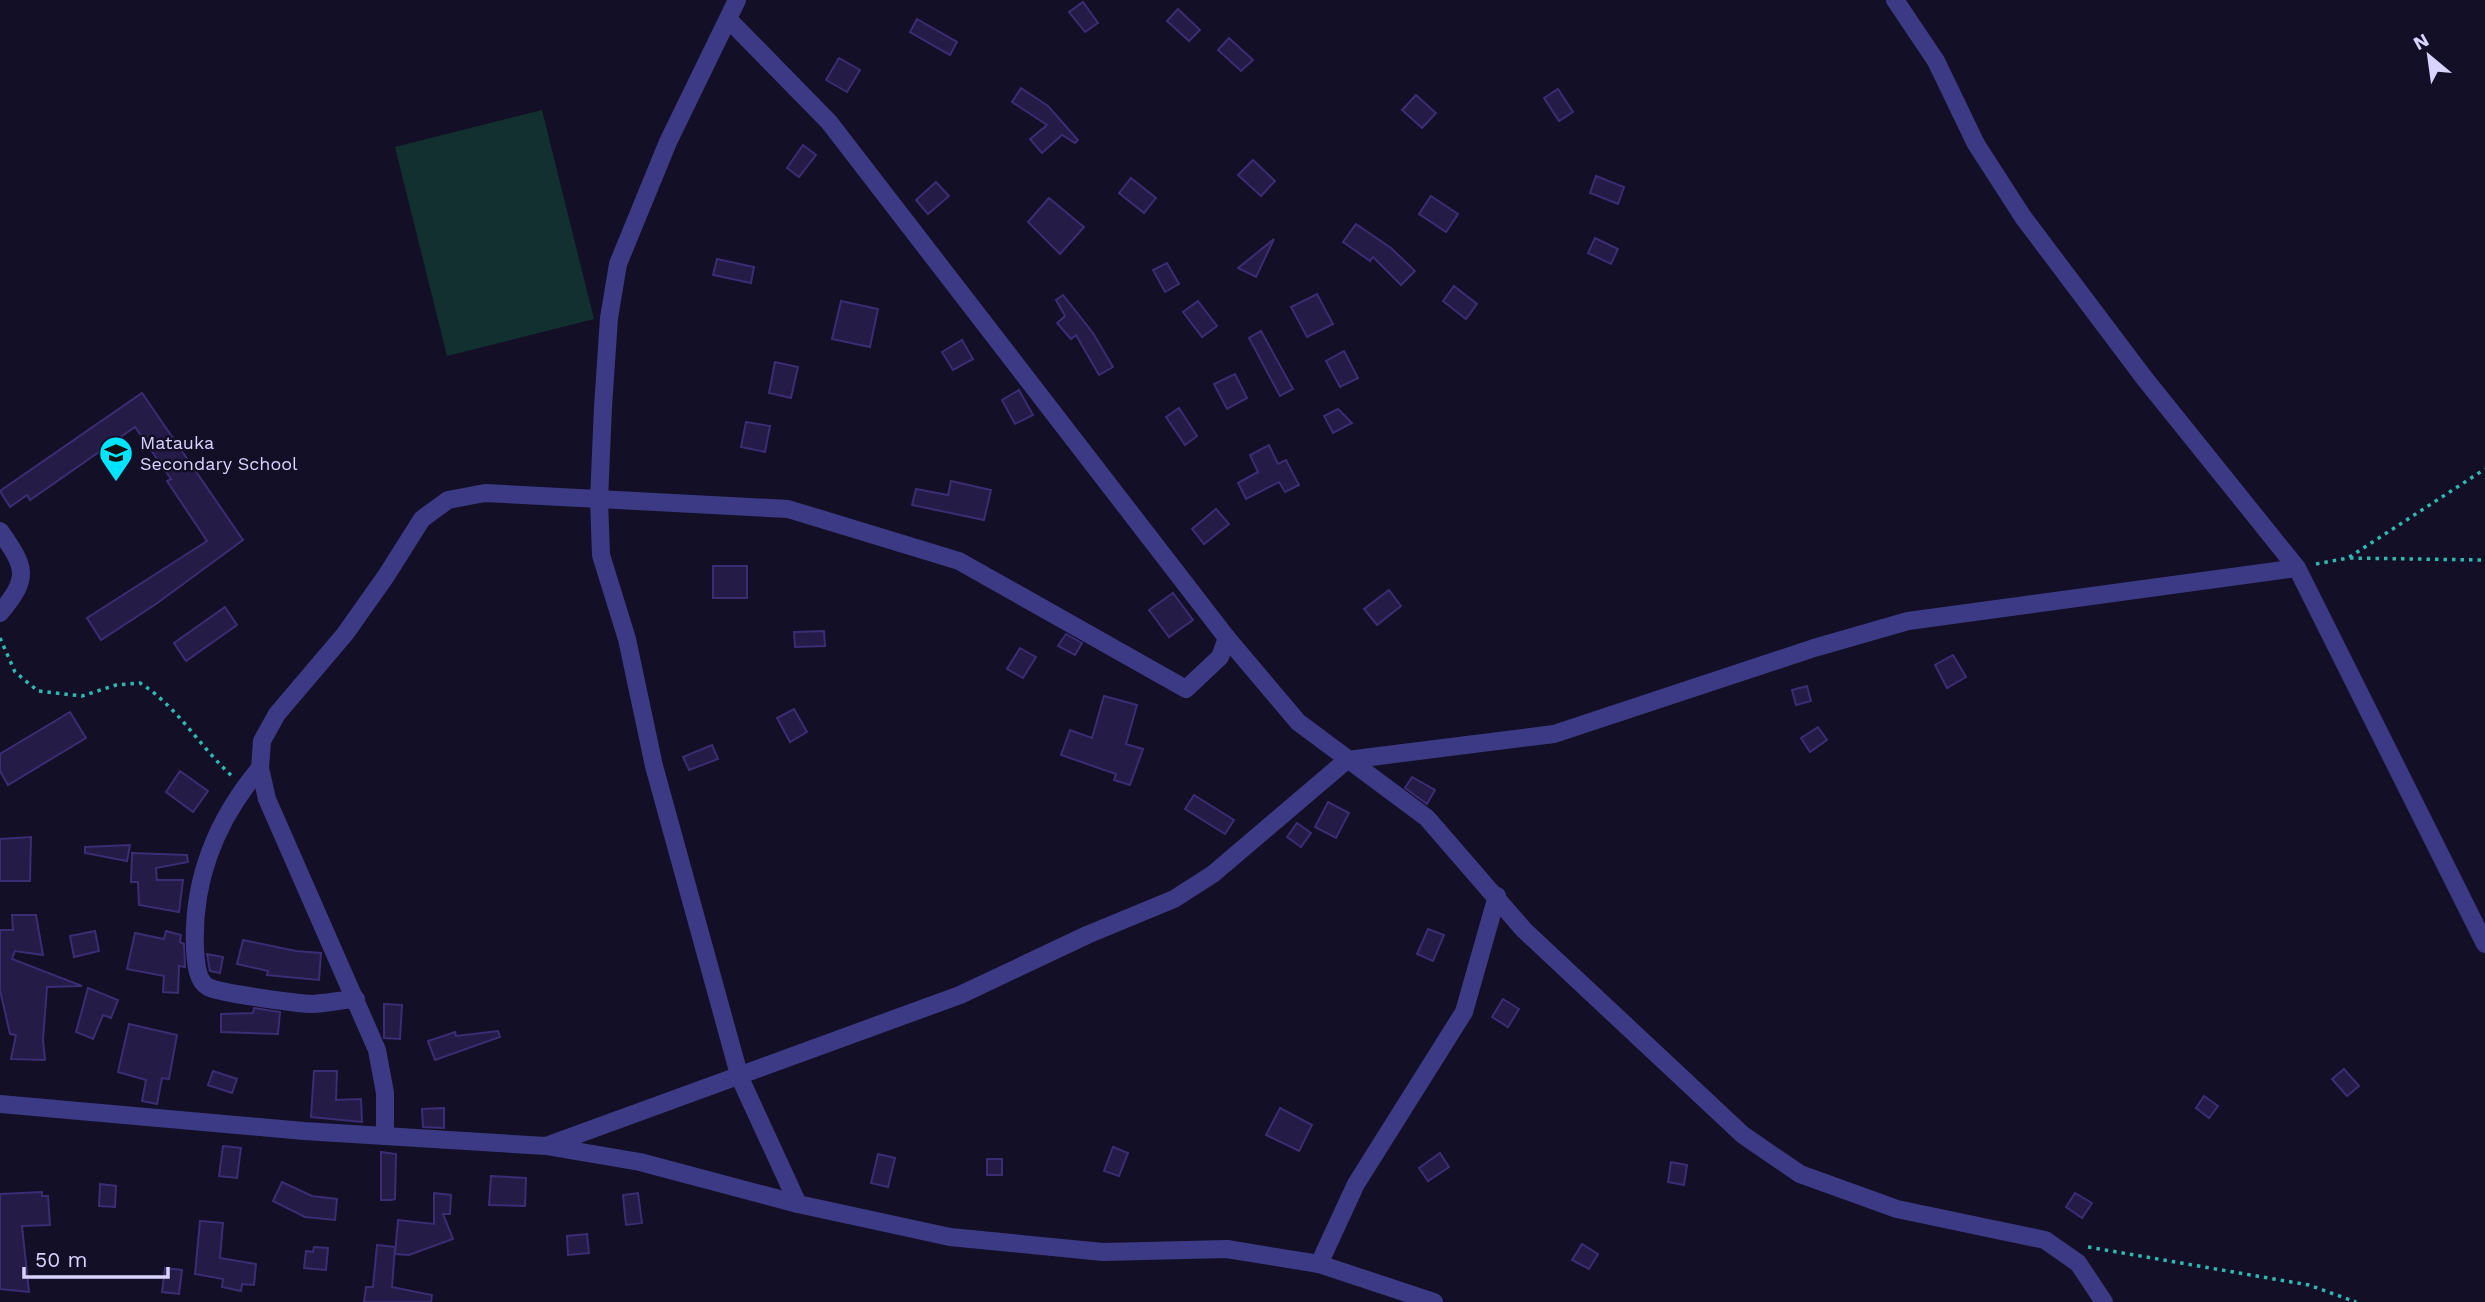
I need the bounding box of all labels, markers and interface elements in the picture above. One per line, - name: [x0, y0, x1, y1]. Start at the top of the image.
- north arrow: [2394, 21, 2464, 91]
- text: N: [2409, 28, 2433, 55]
- place label: Matauka Secondary School: [140, 432, 298, 474]
- school or university icon: Matauka Secondary School: [97, 434, 135, 483]
- scale bar: [24, 1236, 168, 1280]
- text: 50 m: [35, 1247, 87, 1272]

